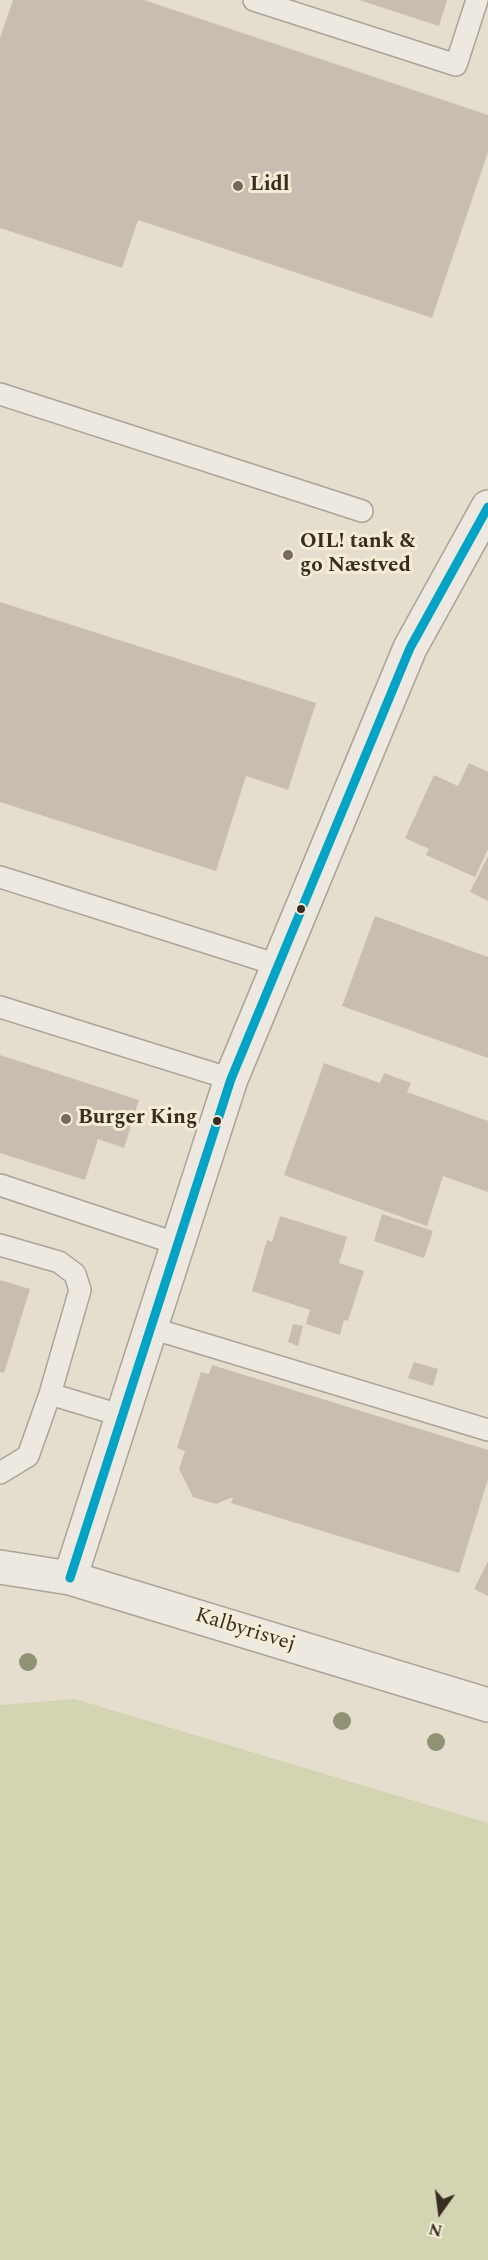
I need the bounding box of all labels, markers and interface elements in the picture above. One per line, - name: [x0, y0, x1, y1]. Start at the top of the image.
- place label: Lidl: [250, 173, 290, 199]
- marker: Lidl: [231, 179, 245, 193]
- place label: OIL! tank & go Næstved: [300, 530, 416, 580]
- marker: OIL! tank & go Næstved: [281, 548, 295, 562]
- unlabelled marker: [295, 903, 307, 915]
- place label: Burger King: [78, 1106, 197, 1132]
- marker: Burger King: [59, 1112, 73, 1126]
- unlabelled marker: [211, 1115, 223, 1127]
- street label: Kalbyrisvej: [192, 1604, 298, 1658]
- north arrow: [410, 2182, 470, 2242]
- text: N: [426, 2216, 445, 2243]

